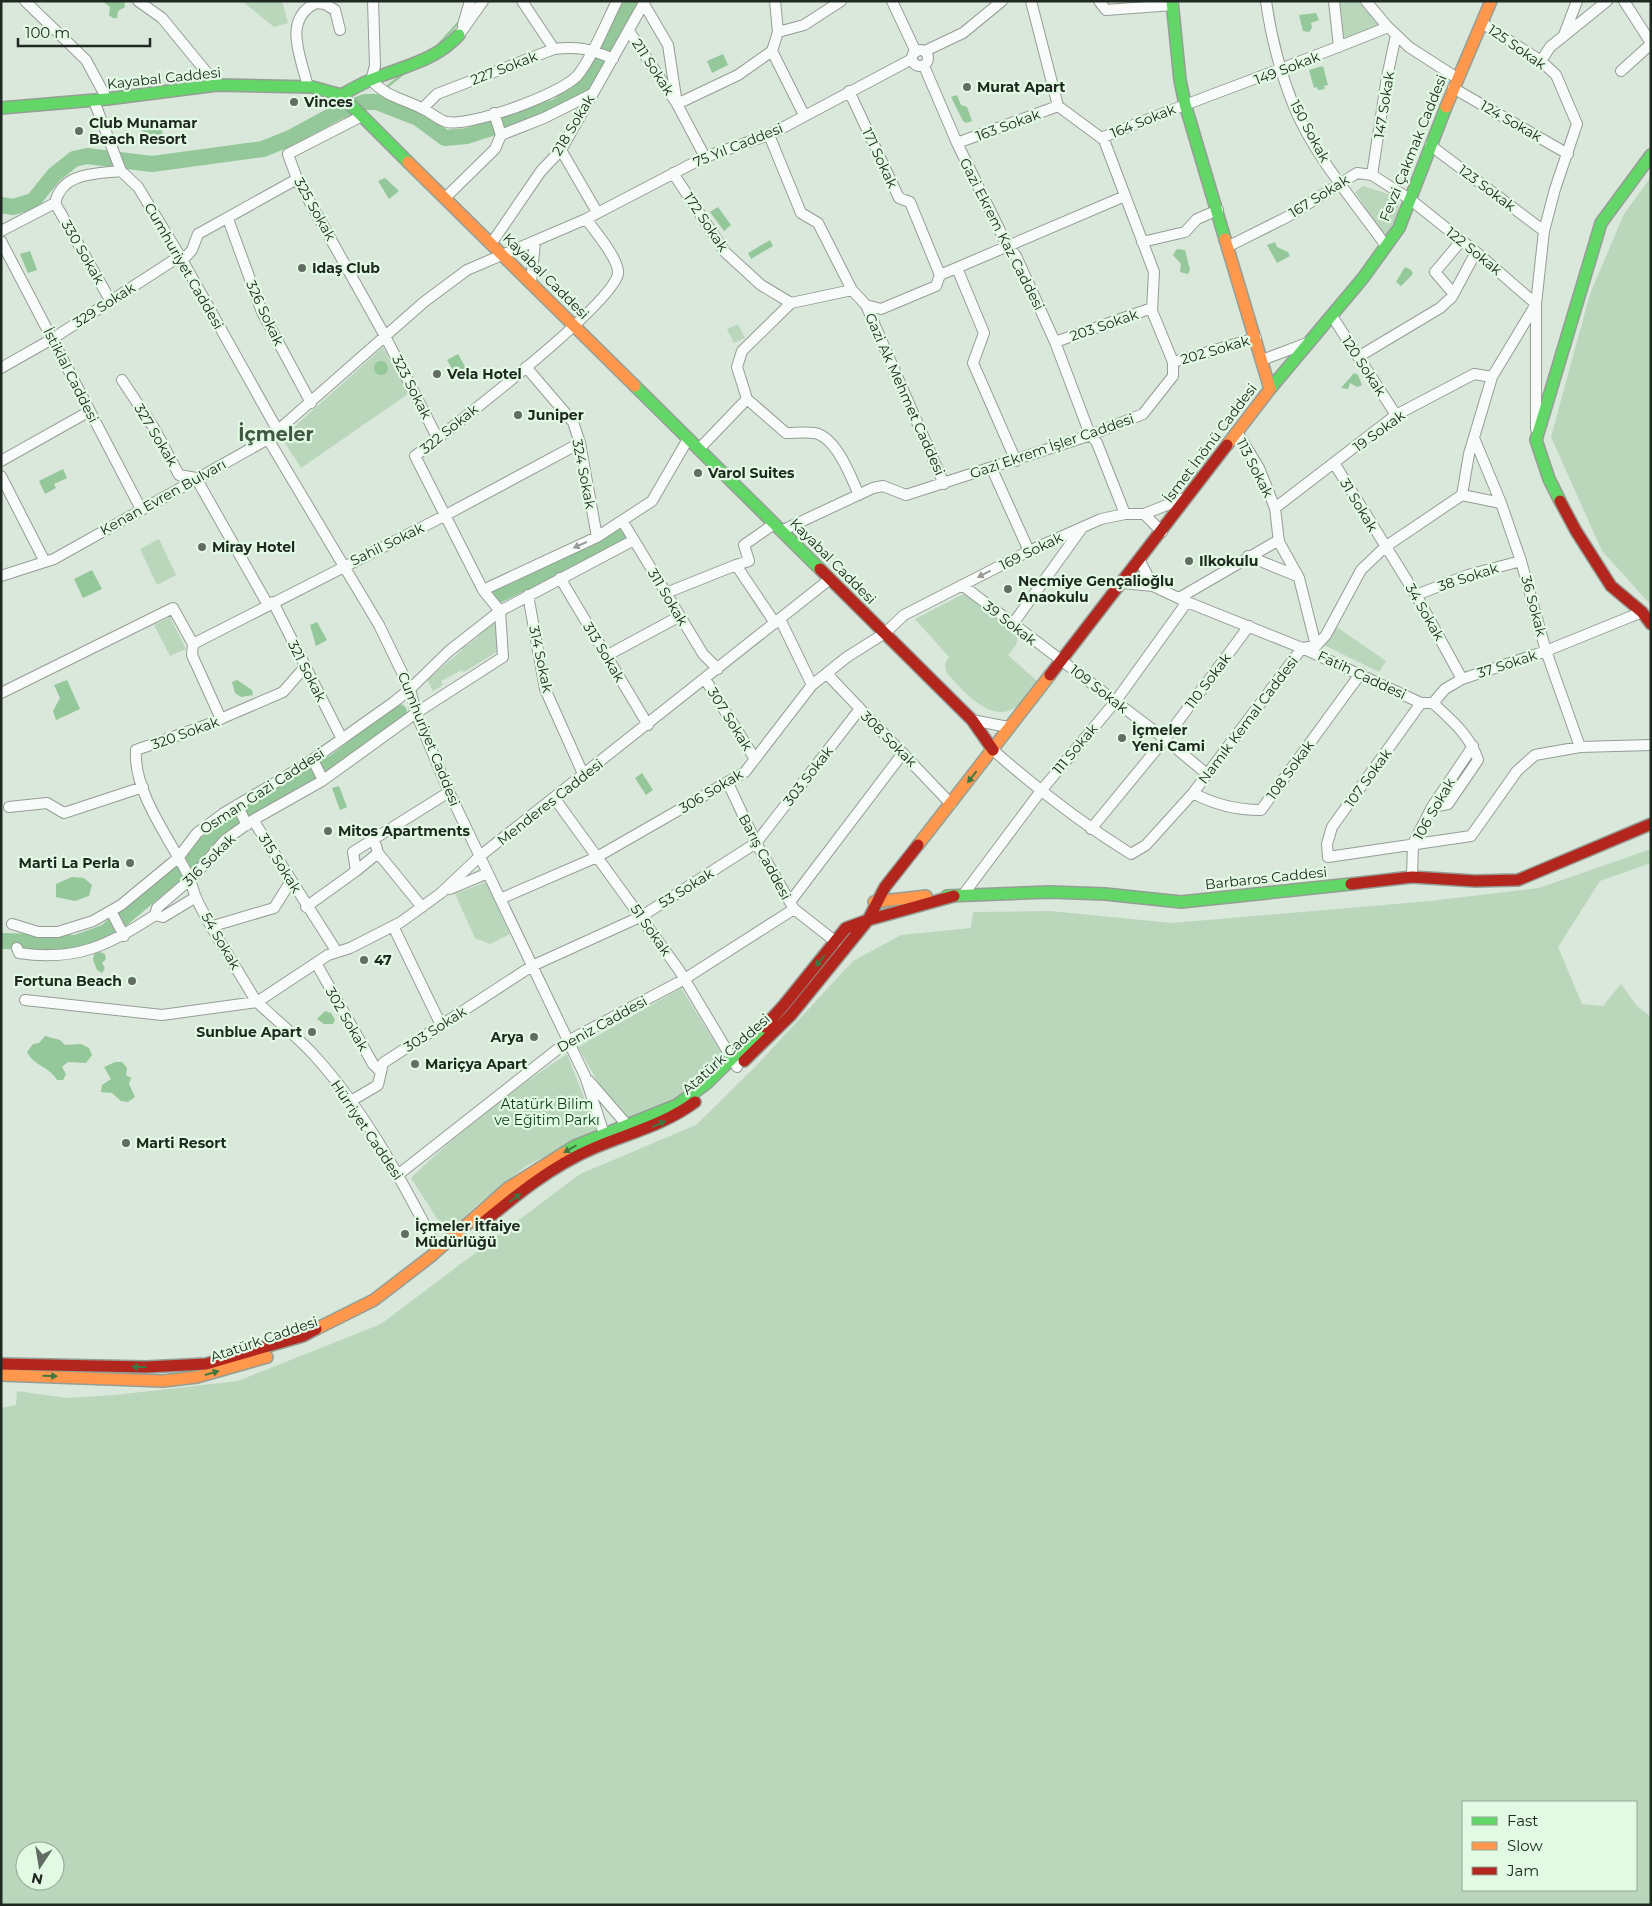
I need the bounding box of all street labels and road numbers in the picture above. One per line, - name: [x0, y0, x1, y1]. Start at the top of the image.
- street label: 125 Sokak: [1484, 20, 1550, 74]
- street label: 211 Sokak: [628, 35, 678, 99]
- street label: 227 Sokak: [468, 47, 541, 89]
- street label: 149 Sokak: [1252, 47, 1323, 89]
- street label: Kayabal Caddesi: [106, 63, 222, 93]
- street label: 147 Sokak: [1370, 70, 1398, 140]
- street label: Fevzi Çakmak Caddesi: [1375, 72, 1451, 224]
- street label: 218 Sokak: [548, 91, 599, 159]
- street label: 124 Sokak: [1477, 96, 1545, 146]
- street label: 150 Sokak: [1286, 97, 1334, 166]
- street label: 164 Sokak: [1108, 100, 1179, 142]
- street label: 163 Sokak: [973, 105, 1043, 145]
- street label: 75 Yıl Caddesi: [690, 119, 786, 171]
- street label: 171 Sokak: [858, 125, 902, 192]
- street label: Gazi Ekrem Kaz Caddesi: [956, 155, 1048, 313]
- street label: 123 Sokak: [1455, 161, 1520, 216]
- street label: 167 Sokak: [1286, 170, 1353, 222]
- street label: 325 Sokak: [290, 174, 340, 244]
- street label: 172 Sokak: [680, 189, 733, 255]
- street label: Cumhuriyet Caddesi: [140, 199, 228, 333]
- street label: 330 Sokak: [57, 217, 109, 288]
- street label: 122 Sokak: [1442, 223, 1506, 279]
- street label: Kayabal Caddesi: [499, 229, 593, 323]
- street label: 326 Sokak: [242, 277, 288, 349]
- street label: 329 Sokak: [70, 278, 139, 332]
- street label: 203 Sokak: [1068, 305, 1141, 345]
- street label: Gazi Ak Mehmet Caddesi: [861, 310, 949, 478]
- street label: İstiklal Caddesi: [39, 324, 103, 426]
- street label: 202 Sokak: [1178, 331, 1252, 368]
- street label: 120 Sokak: [1338, 333, 1390, 400]
- street label: 323 Sokak: [388, 352, 436, 423]
- street label: İsmet İnönü Caddesi: [1159, 380, 1261, 506]
- street label: 327 Sokak: [130, 400, 182, 470]
- street label: 322 Sokak: [416, 400, 482, 458]
- street label: 19 Sokak: [1350, 406, 1409, 456]
- street label: Gazi Ekrem İşler Caddesi: [968, 409, 1136, 483]
- street label: 113 Sokak: [1232, 435, 1278, 501]
- street label: 324 Sokak: [568, 438, 600, 511]
- street label: Kenan Evren Bulvarı: [97, 455, 229, 539]
- street label: 31 Sokak: [1336, 475, 1382, 535]
- street label: Kayabal Caddesi: [786, 514, 880, 608]
- street label: Sahil Sokak: [347, 518, 427, 570]
- street label: 169 Sokak: [996, 528, 1066, 574]
- street label: 38 Sokak: [1435, 559, 1501, 595]
- street label: 311 Sokak: [644, 565, 692, 630]
- street label: 36 Sokak: [1517, 574, 1551, 639]
- street label: 34 Sokak: [1401, 580, 1449, 644]
- street label: 39 Sokak: [980, 597, 1041, 650]
- street label: 313 Sokak: [579, 619, 629, 686]
- street label: 314 Sokak: [525, 624, 557, 695]
- street label: 321 Sokak: [284, 637, 330, 705]
- street label: 37 Sokak: [1475, 646, 1540, 682]
- street label: Fatih Caddesi: [1315, 647, 1409, 703]
- street label: 110 Sokak: [1181, 649, 1235, 712]
- street label: Namık Kemal Caddesi: [1194, 653, 1302, 787]
- street label: 109 Sokak: [1066, 661, 1132, 718]
- street label: Cumhuriyet Caddesi: [394, 669, 464, 809]
- street label: 307 Sokak: [703, 684, 757, 754]
- street label: 308 Sokak: [857, 707, 921, 771]
- street label: 320 Sokak: [149, 712, 222, 754]
- street label: 111 Sokak: [1048, 719, 1102, 778]
- street label: 108 Sokak: [1262, 736, 1318, 803]
- street label: 303 Sokak: [779, 742, 837, 809]
- street label: Osman Gazi Caddesi: [196, 744, 328, 838]
- street label: 107 Sokak: [1341, 745, 1396, 811]
- street label: Menderes Caddesi: [493, 755, 607, 849]
- street label: 306 Sokak: [676, 765, 747, 817]
- street label: 106 Sokak: [1409, 774, 1459, 843]
- street label: Barış Caddesi: [735, 811, 795, 903]
- street label: 316 Sokak: [179, 829, 240, 890]
- street label: 315 Sokak: [255, 830, 306, 897]
- street label: Barbaros Caddesi: [1204, 863, 1328, 893]
- street label: 53 Sokak: [655, 864, 717, 912]
- street label: 51 Sokak: [627, 901, 676, 960]
- street label: 54 Sokak: [197, 909, 245, 973]
- street label: 302 Sokak: [321, 984, 373, 1055]
- street label: Deniz Caddesi: [554, 992, 650, 1056]
- street label: 303 Sokak: [400, 1002, 470, 1056]
- street label: Atatürk Caddesi: [678, 1010, 774, 1098]
- street label: Hürriyet Caddesi: [327, 1077, 407, 1183]
- street label: Atatürk Caddesi: [208, 1312, 320, 1366]

